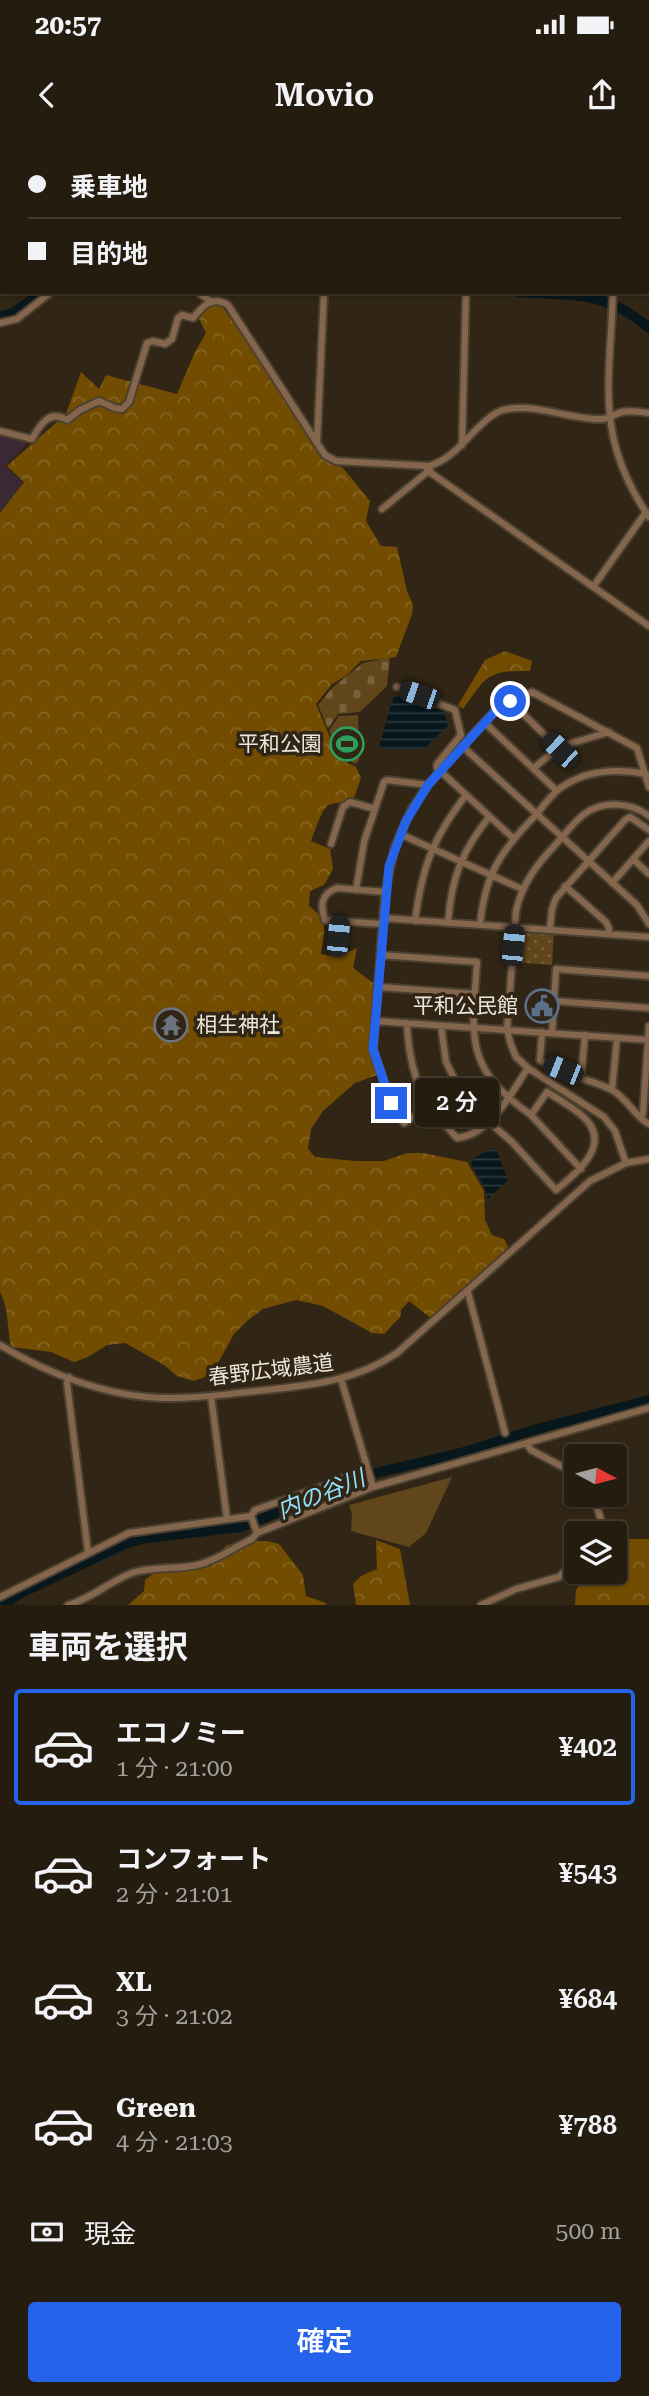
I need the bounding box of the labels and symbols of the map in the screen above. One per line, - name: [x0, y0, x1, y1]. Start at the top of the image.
- car: [396, 678, 443, 712]
- route start: [494, 685, 526, 717]
- sports icon: 平和公園: [328, 725, 366, 763]
- car: [538, 728, 583, 772]
- place label: 平和公園: [238, 732, 322, 756]
- car: [326, 914, 351, 958]
- car: [501, 923, 526, 967]
- public building icon: 平和公民館: [523, 987, 561, 1025]
- place label: 平和公民館: [413, 994, 518, 1018]
- temple icon: 相生神社: [152, 1006, 190, 1044]
- place label: 相生神社: [196, 1013, 280, 1037]
- car: [540, 1052, 587, 1088]
- callout: 2 分: [416, 1079, 500, 1128]
- route end: [375, 1087, 407, 1119]
- street label: 春野広域農道: [207, 1350, 335, 1390]
- north arrow: [564, 1444, 626, 1507]
- water label: 内の谷川: [273, 1464, 372, 1524]

